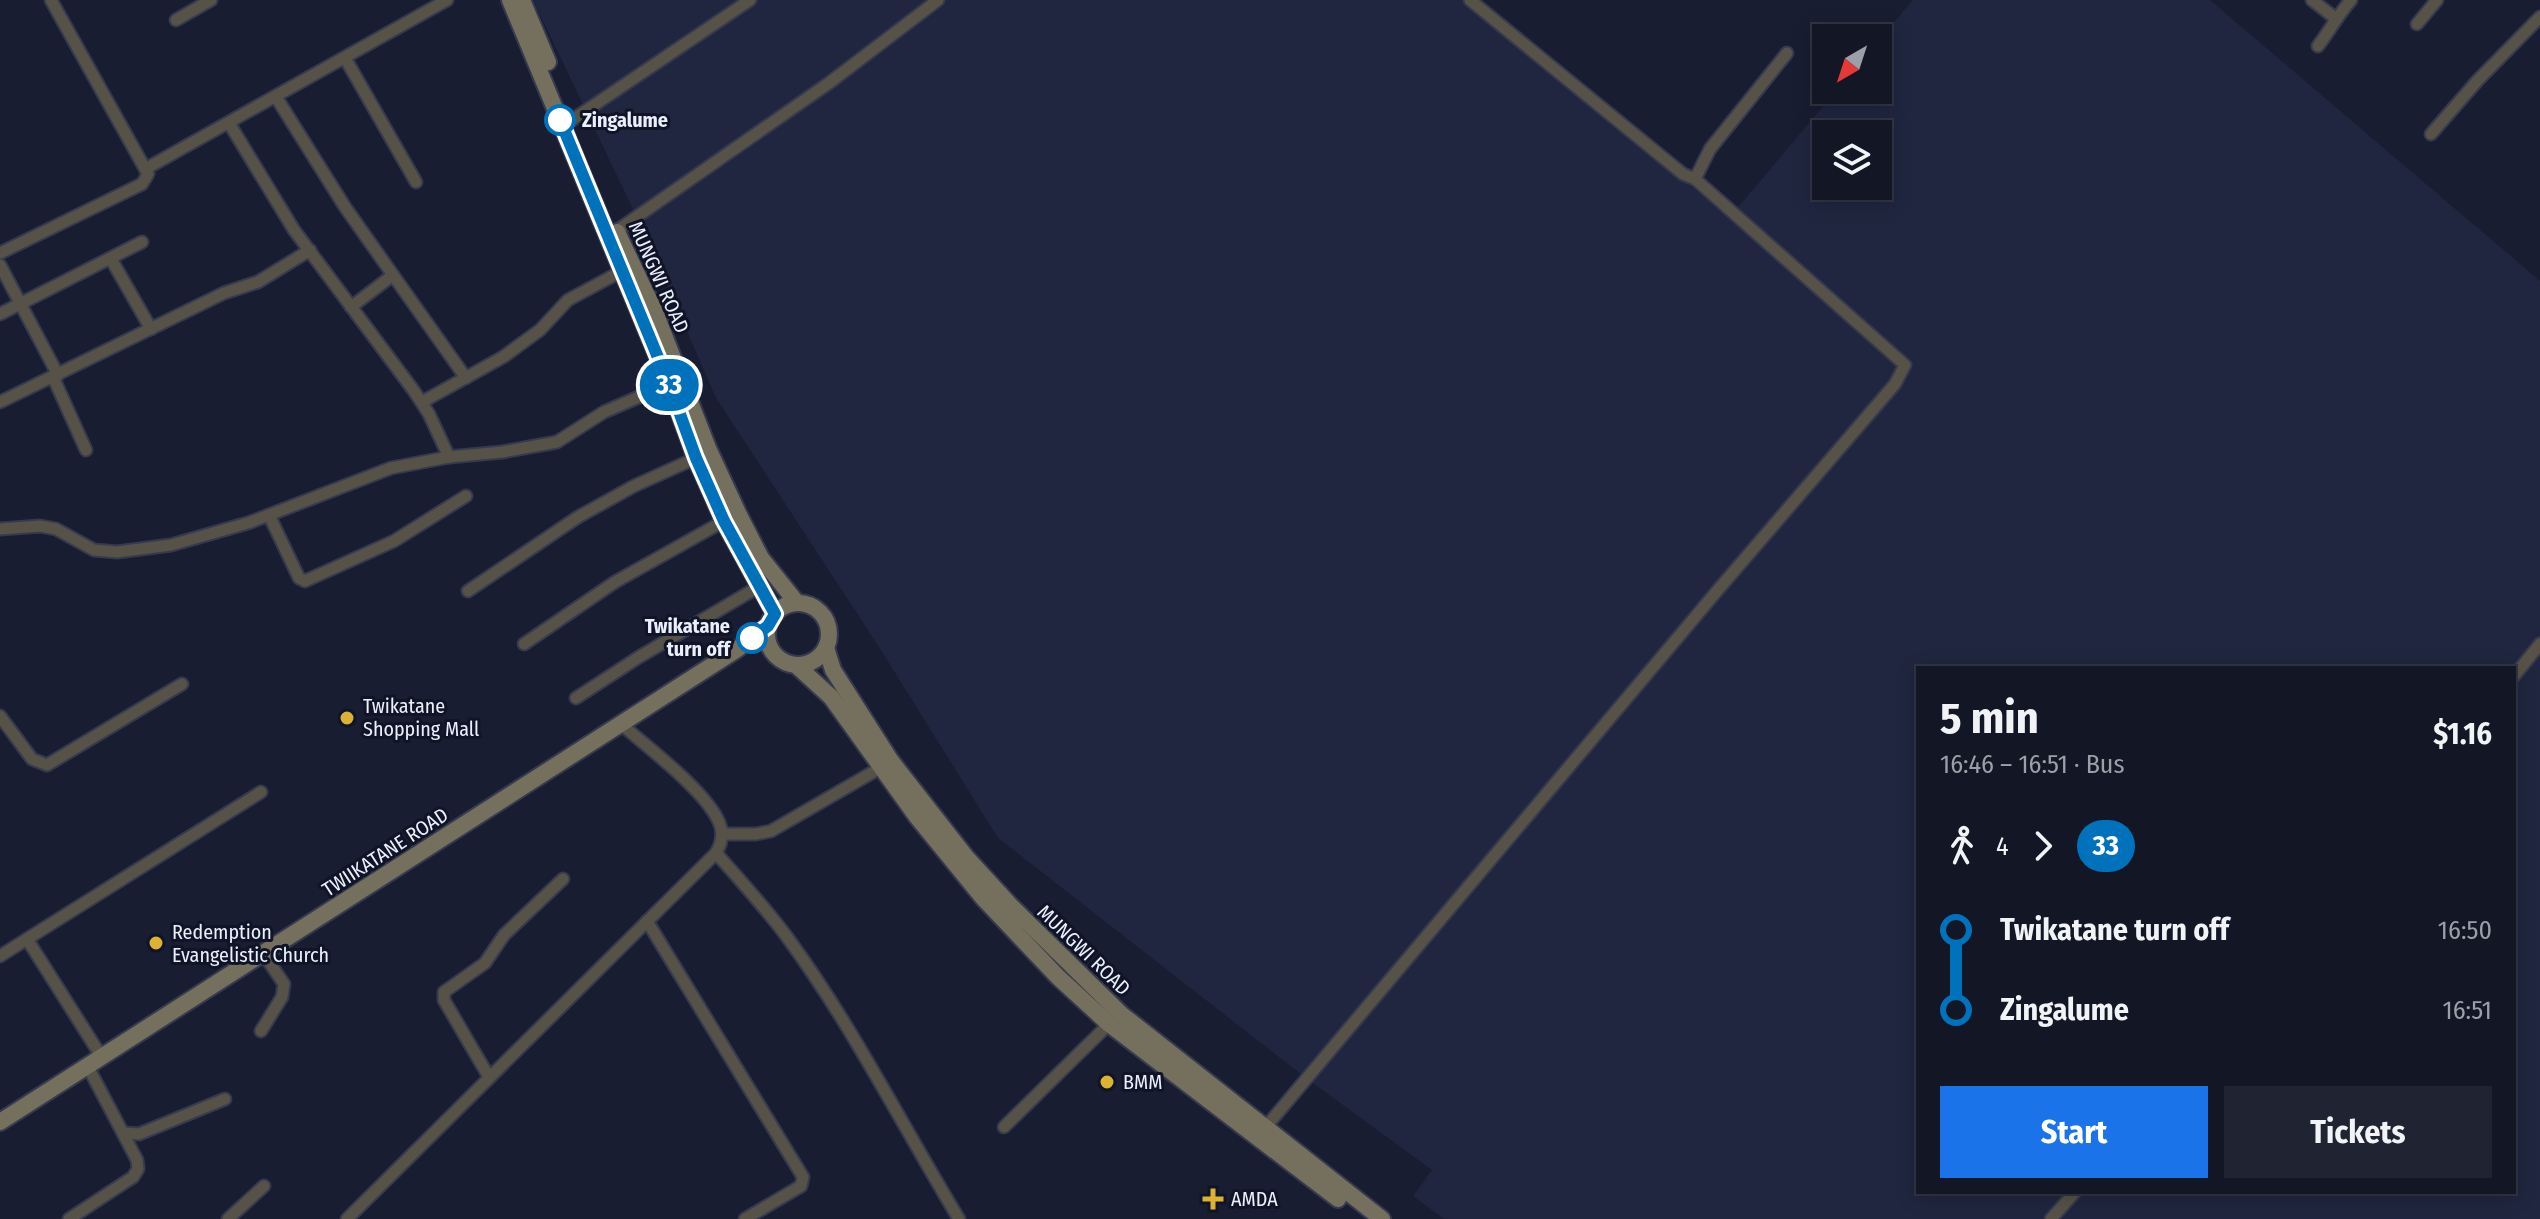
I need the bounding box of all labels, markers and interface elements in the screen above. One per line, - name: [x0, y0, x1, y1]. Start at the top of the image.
- north arrow: [1812, 24, 1892, 104]
- map controls: [1812, 24, 1892, 200]
- marker: Zingalume: [545, 105, 575, 135]
- place label: Zingalume: [582, 108, 668, 132]
- button: layers: [1812, 120, 1892, 200]
- street label: MUNGWI ROAD: [624, 217, 694, 337]
- line badge: 33: [633, 359, 705, 411]
- text: 33: [656, 368, 682, 401]
- place label: Twikatane turn off: [645, 614, 731, 661]
- marker: Twikatane turn off: [737, 623, 767, 653]
- text: 5 min: [1940, 692, 2039, 745]
- place label: Twikatane Shopping Mall: [363, 694, 479, 741]
- marker: Twikatane Shopping Mall: [338, 709, 356, 727]
- text: $1.16: [2433, 716, 2492, 752]
- text: 16:46 – 16:51 · Bus: [1940, 749, 2125, 780]
- street label: TWIIKATANE ROAD: [318, 802, 452, 902]
- icon: walk: [1940, 824, 1984, 868]
- icon: forward: [2021, 824, 2065, 868]
- text: 33: [2093, 829, 2119, 862]
- text: 4: [1996, 831, 2009, 862]
- street label: MUNGWI ROAD: [1033, 900, 1135, 1000]
- text: Twikatane turn off: [2000, 912, 2229, 948]
- text: 16:50: [2438, 915, 2492, 946]
- place label: Redemption Evangelistic Church: [172, 920, 329, 967]
- marker: Redemption Evangelistic Church: [147, 934, 165, 952]
- text: Zingalume: [2000, 992, 2129, 1028]
- text: 16:51: [2443, 995, 2492, 1026]
- place label: BMM: [1123, 1070, 1162, 1094]
- marker: BMM: [1098, 1073, 1116, 1091]
- button: Start: [1940, 1086, 2208, 1178]
- button: Tickets: [2224, 1086, 2492, 1178]
- place label: AMDA: [1231, 1187, 1278, 1211]
- marker: AMDA: [1202, 1188, 1224, 1210]

